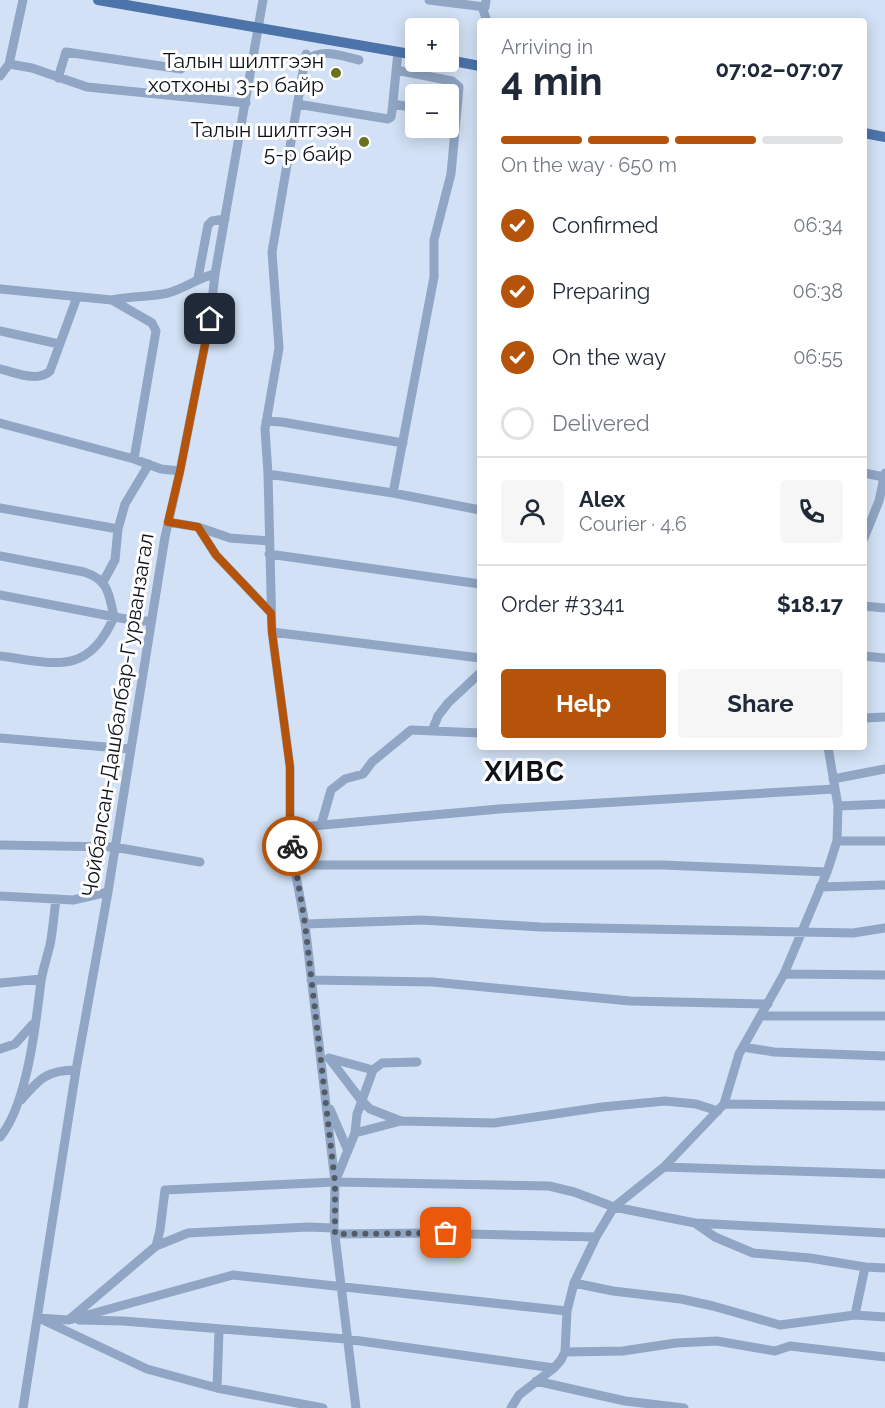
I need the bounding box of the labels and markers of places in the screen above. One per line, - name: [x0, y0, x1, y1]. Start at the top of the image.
- place label: Талын шилтгээн хотхоны 3-р байр: [148, 48, 324, 97]
- marker: Талын шилтгээн хотхоны 3-р байр: [329, 66, 343, 80]
- place label: Талын шилтгээн 5-р байр: [191, 117, 352, 166]
- marker: Талын шилтгээн 5-р байр: [357, 135, 371, 149]
- pin: [184, 293, 235, 344]
- pin: [420, 1207, 471, 1258]

